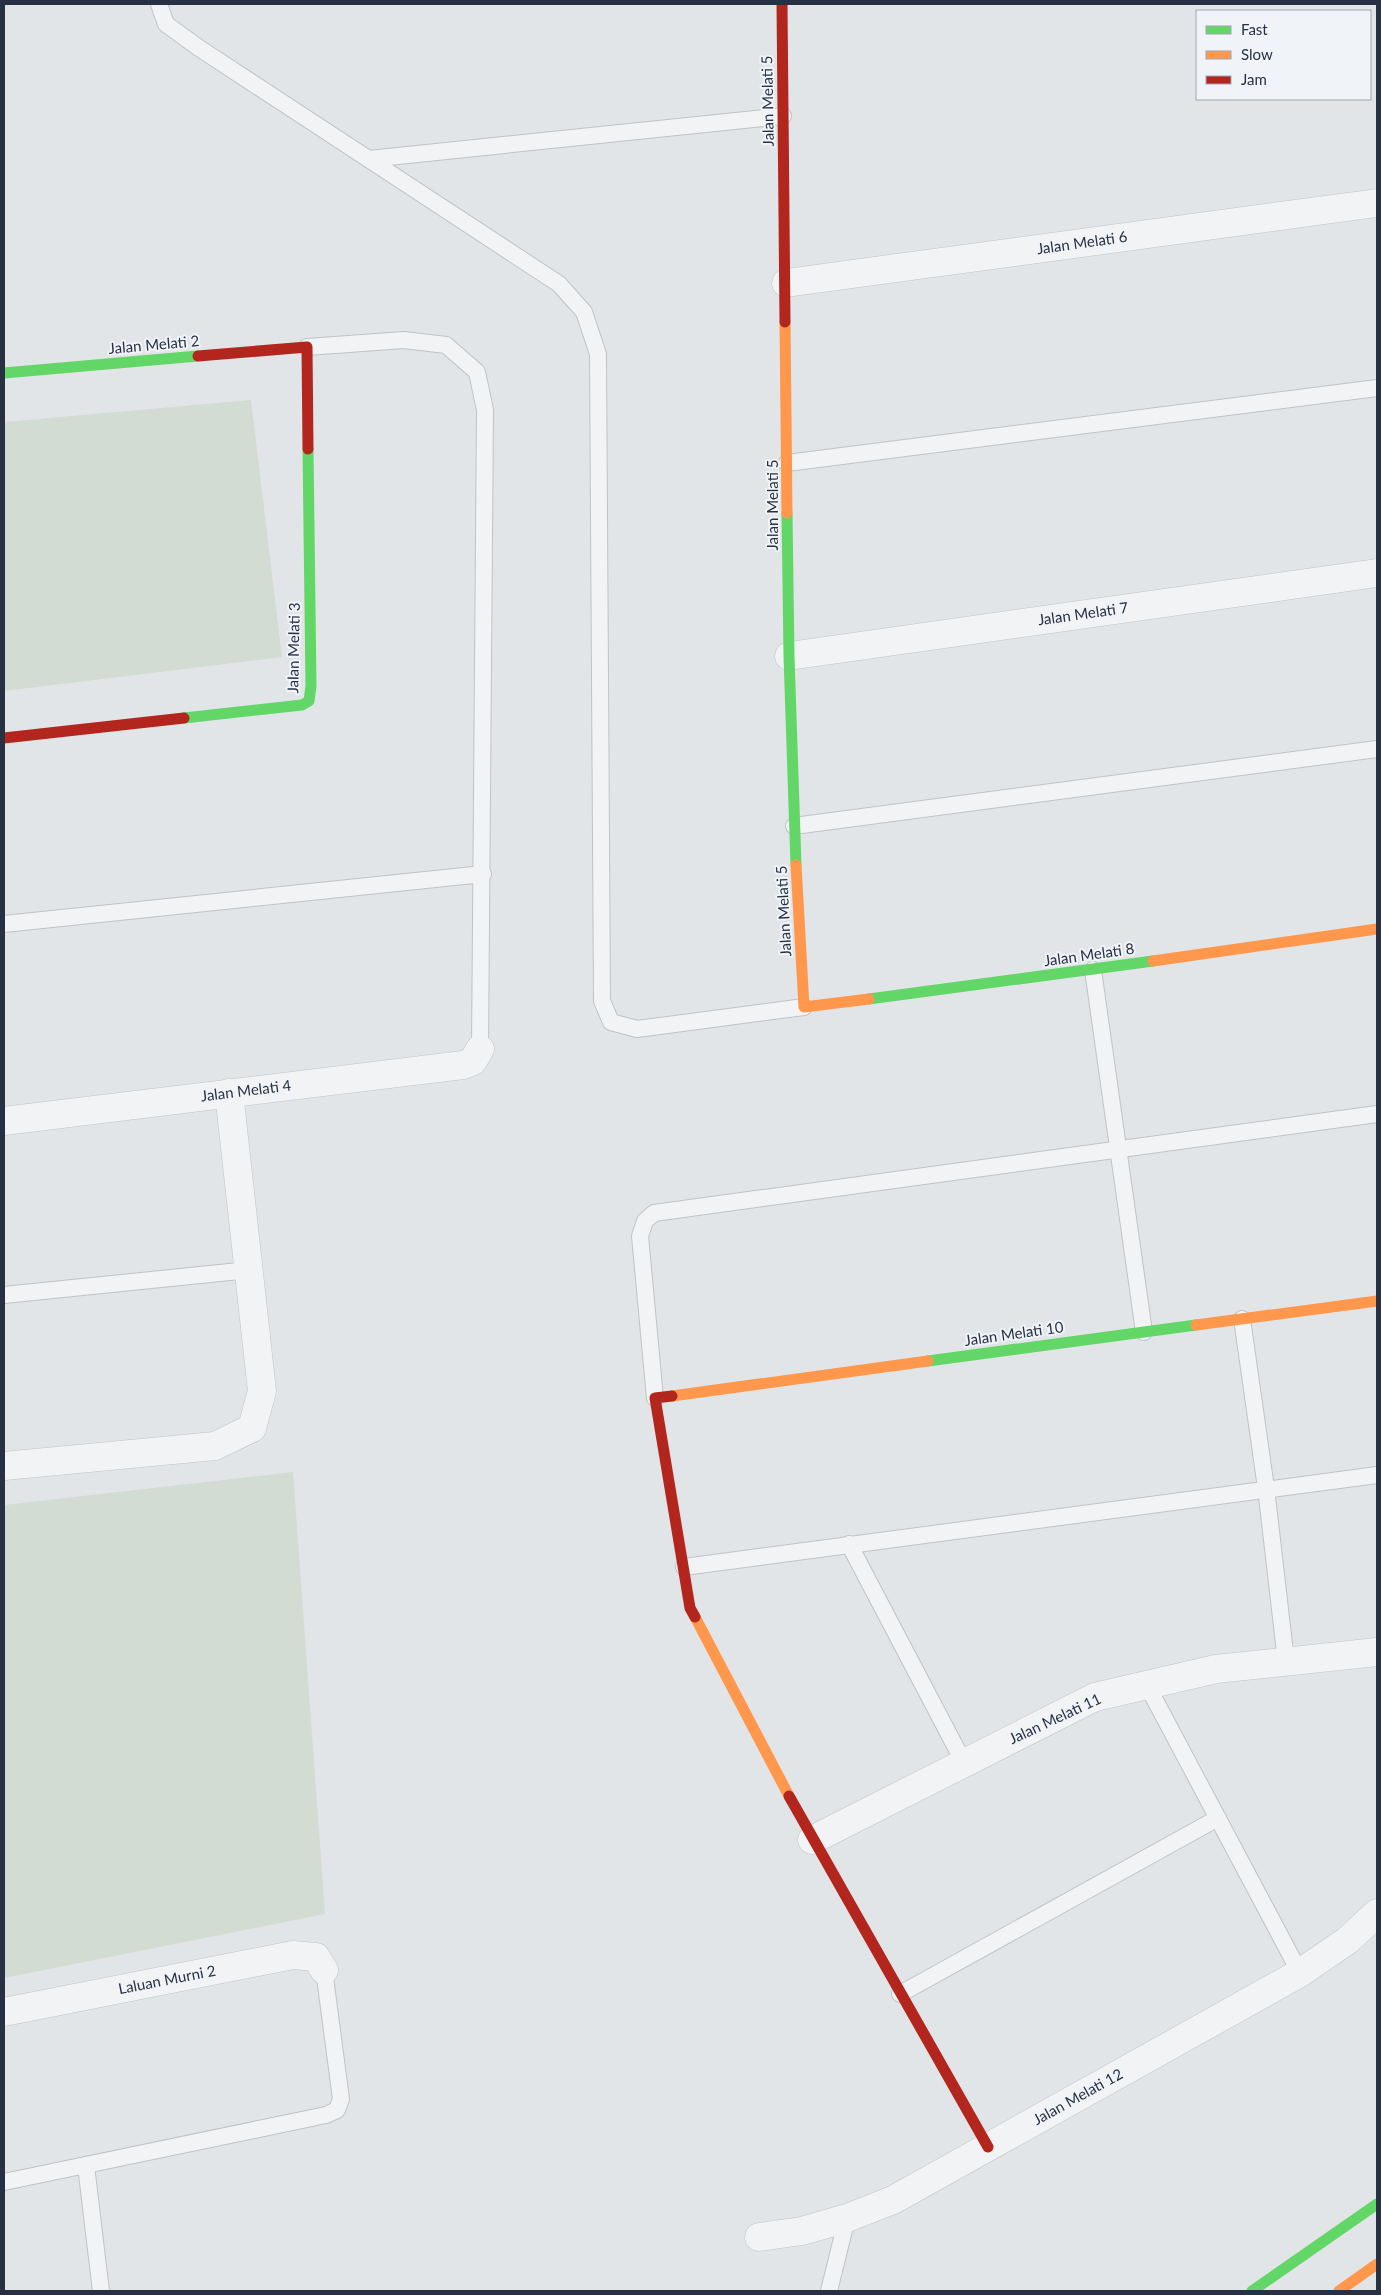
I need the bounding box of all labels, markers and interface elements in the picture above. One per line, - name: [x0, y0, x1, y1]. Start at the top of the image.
- legend: [1196, 10, 1371, 100]
- text: Fast: [1241, 20, 1268, 38]
- text: Slow: [1241, 45, 1273, 63]
- street label: Jalan Melati 5: [757, 55, 777, 147]
- text: Jam: [1241, 70, 1267, 88]
- street label: Jalan Melati 6: [1036, 227, 1128, 257]
- street label: Jalan Melati 2: [108, 331, 200, 357]
- street label: Jalan Melati 5: [763, 460, 781, 551]
- street label: Jalan Melati 7: [1037, 598, 1129, 628]
- street label: Jalan Melati 3: [283, 602, 303, 694]
- street label: Jalan Melati 5: [772, 865, 794, 957]
- street label: Jalan Melati 8: [1043, 939, 1135, 969]
- street label: Jalan Melati 4: [200, 1075, 292, 1104]
- street label: Jalan Melati 10: [963, 1317, 1065, 1349]
- street label: Jalan Melati 11: [1006, 1689, 1104, 1747]
- street label: Laluan Murni 2: [117, 1961, 217, 1997]
- street label: Jalan Melati 12: [1030, 2064, 1125, 2128]

